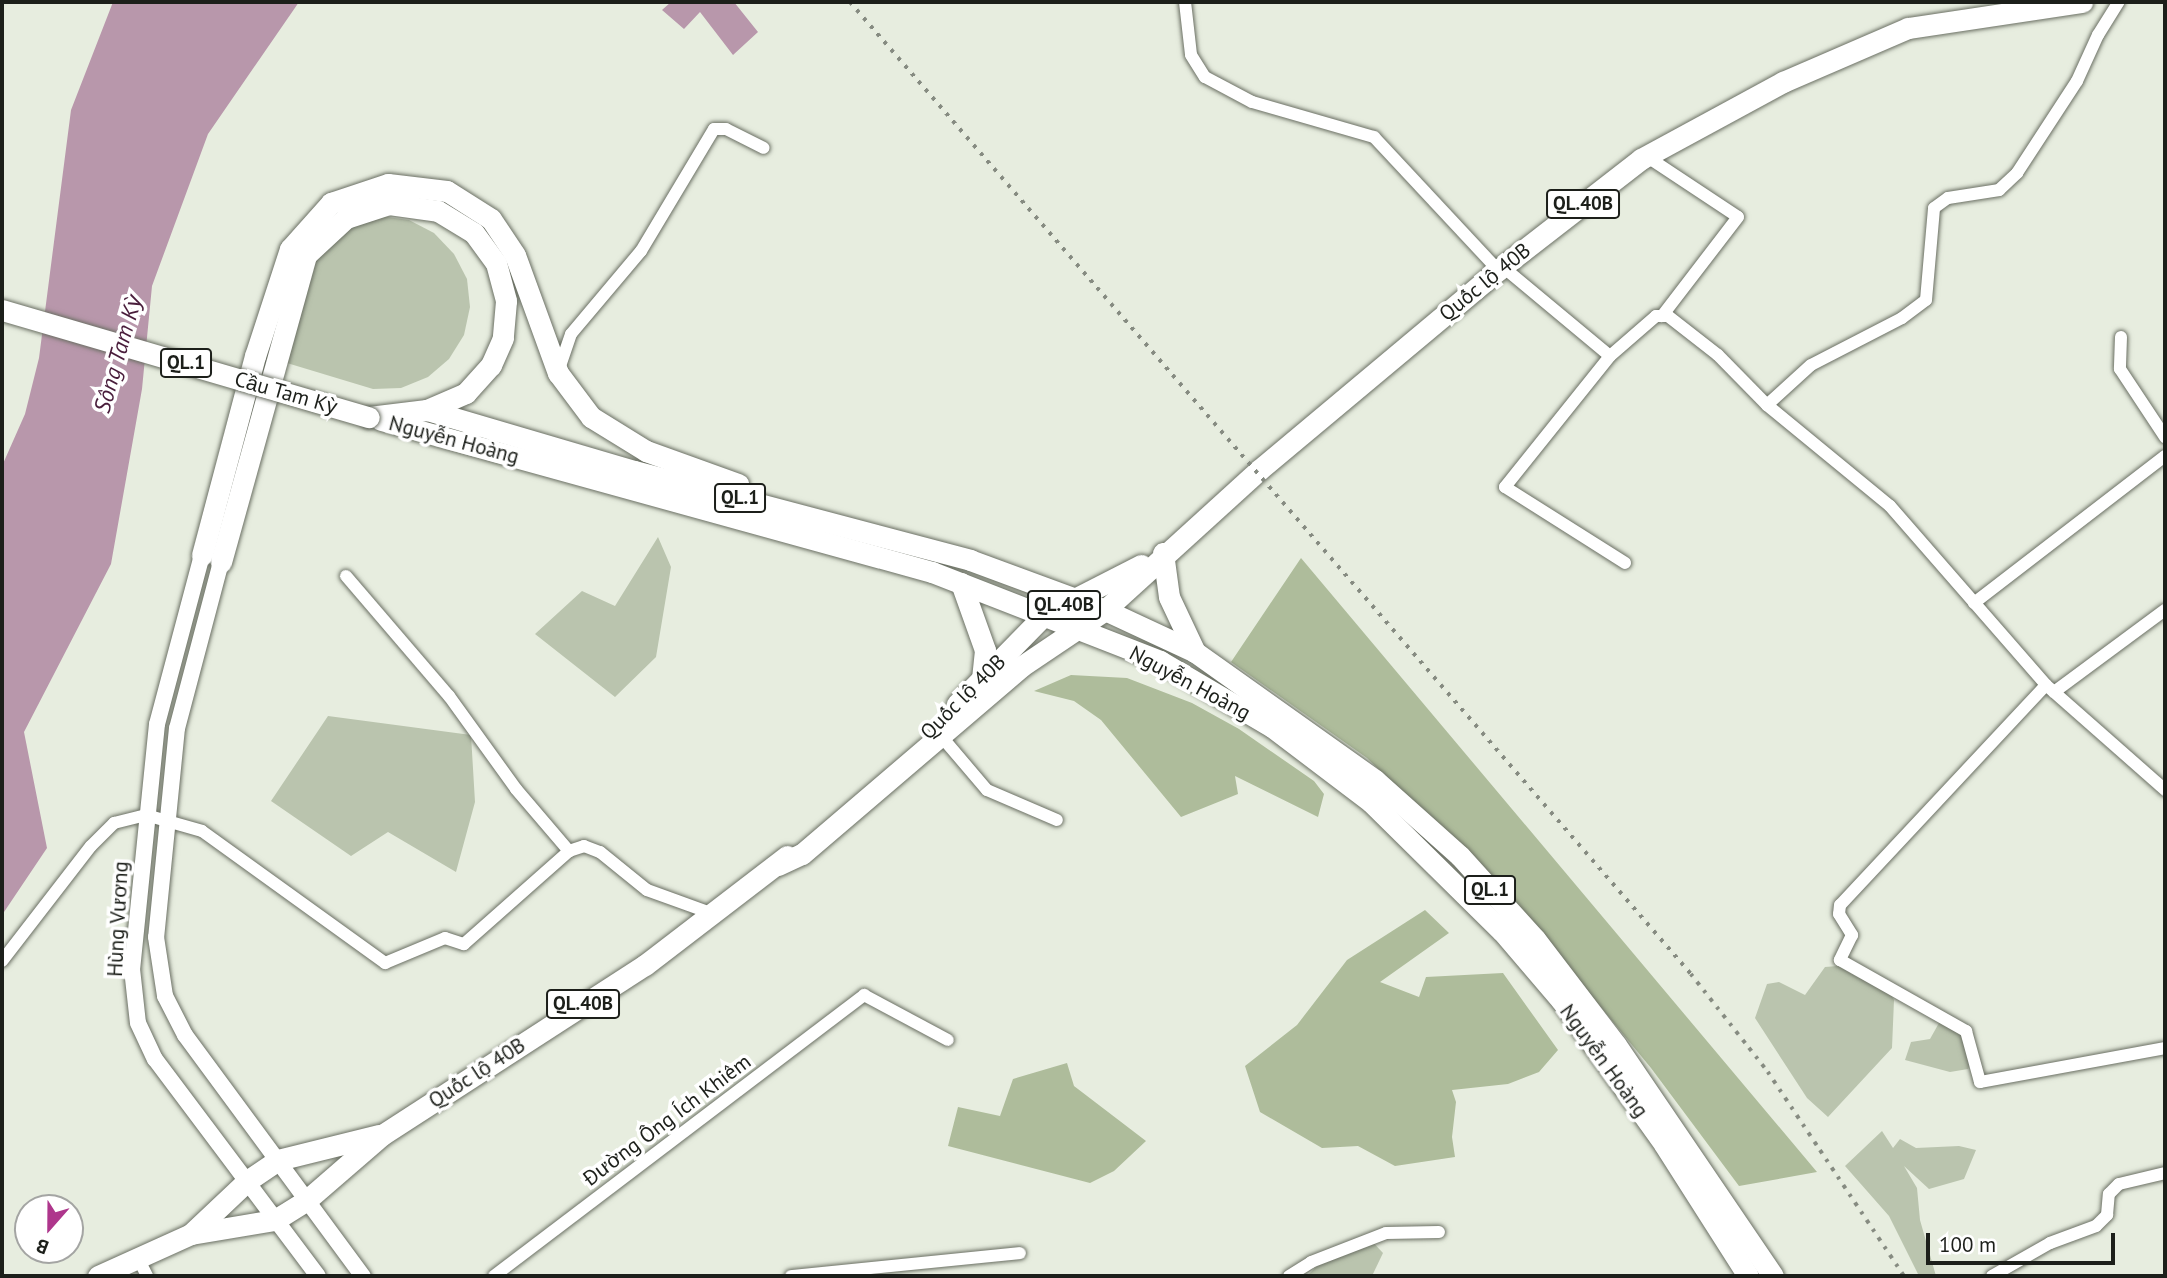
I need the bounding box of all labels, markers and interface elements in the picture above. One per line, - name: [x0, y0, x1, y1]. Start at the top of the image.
- road number: QL.40B: [1544, 188, 1622, 220]
- street label: Quốc lộ 40B: [1434, 237, 1536, 327]
- water label: Sông Tam Kỳ: [88, 291, 148, 417]
- road number: QL.1: [160, 348, 212, 378]
- street label: Cầu Tam Kỳ: [231, 366, 341, 420]
- street label: Nguyễn Hoàng: [386, 411, 522, 469]
- road number: QL.1: [714, 482, 766, 513]
- road number: QL.40B: [1026, 590, 1102, 620]
- street label: Nguyễn Hoàng: [1125, 640, 1255, 726]
- street label: Quốc lộ 40B: [915, 649, 1011, 745]
- street label: Hùng Vương: [102, 860, 134, 978]
- road number: QL.1: [1464, 874, 1516, 906]
- road number: QL.40B: [544, 988, 622, 1020]
- street label: Nguyễn Hoàng: [1554, 999, 1654, 1123]
- street label: Quốc lộ 40B: [424, 1032, 530, 1114]
- street label: Đường Ông Ích Khiêm: [578, 1049, 756, 1191]
- north arrow: [14, 1194, 84, 1264]
- scale bar: [1929, 1218, 2118, 1262]
- text: 100 m: [1939, 1231, 1996, 1258]
- text: B: [33, 1234, 52, 1260]

